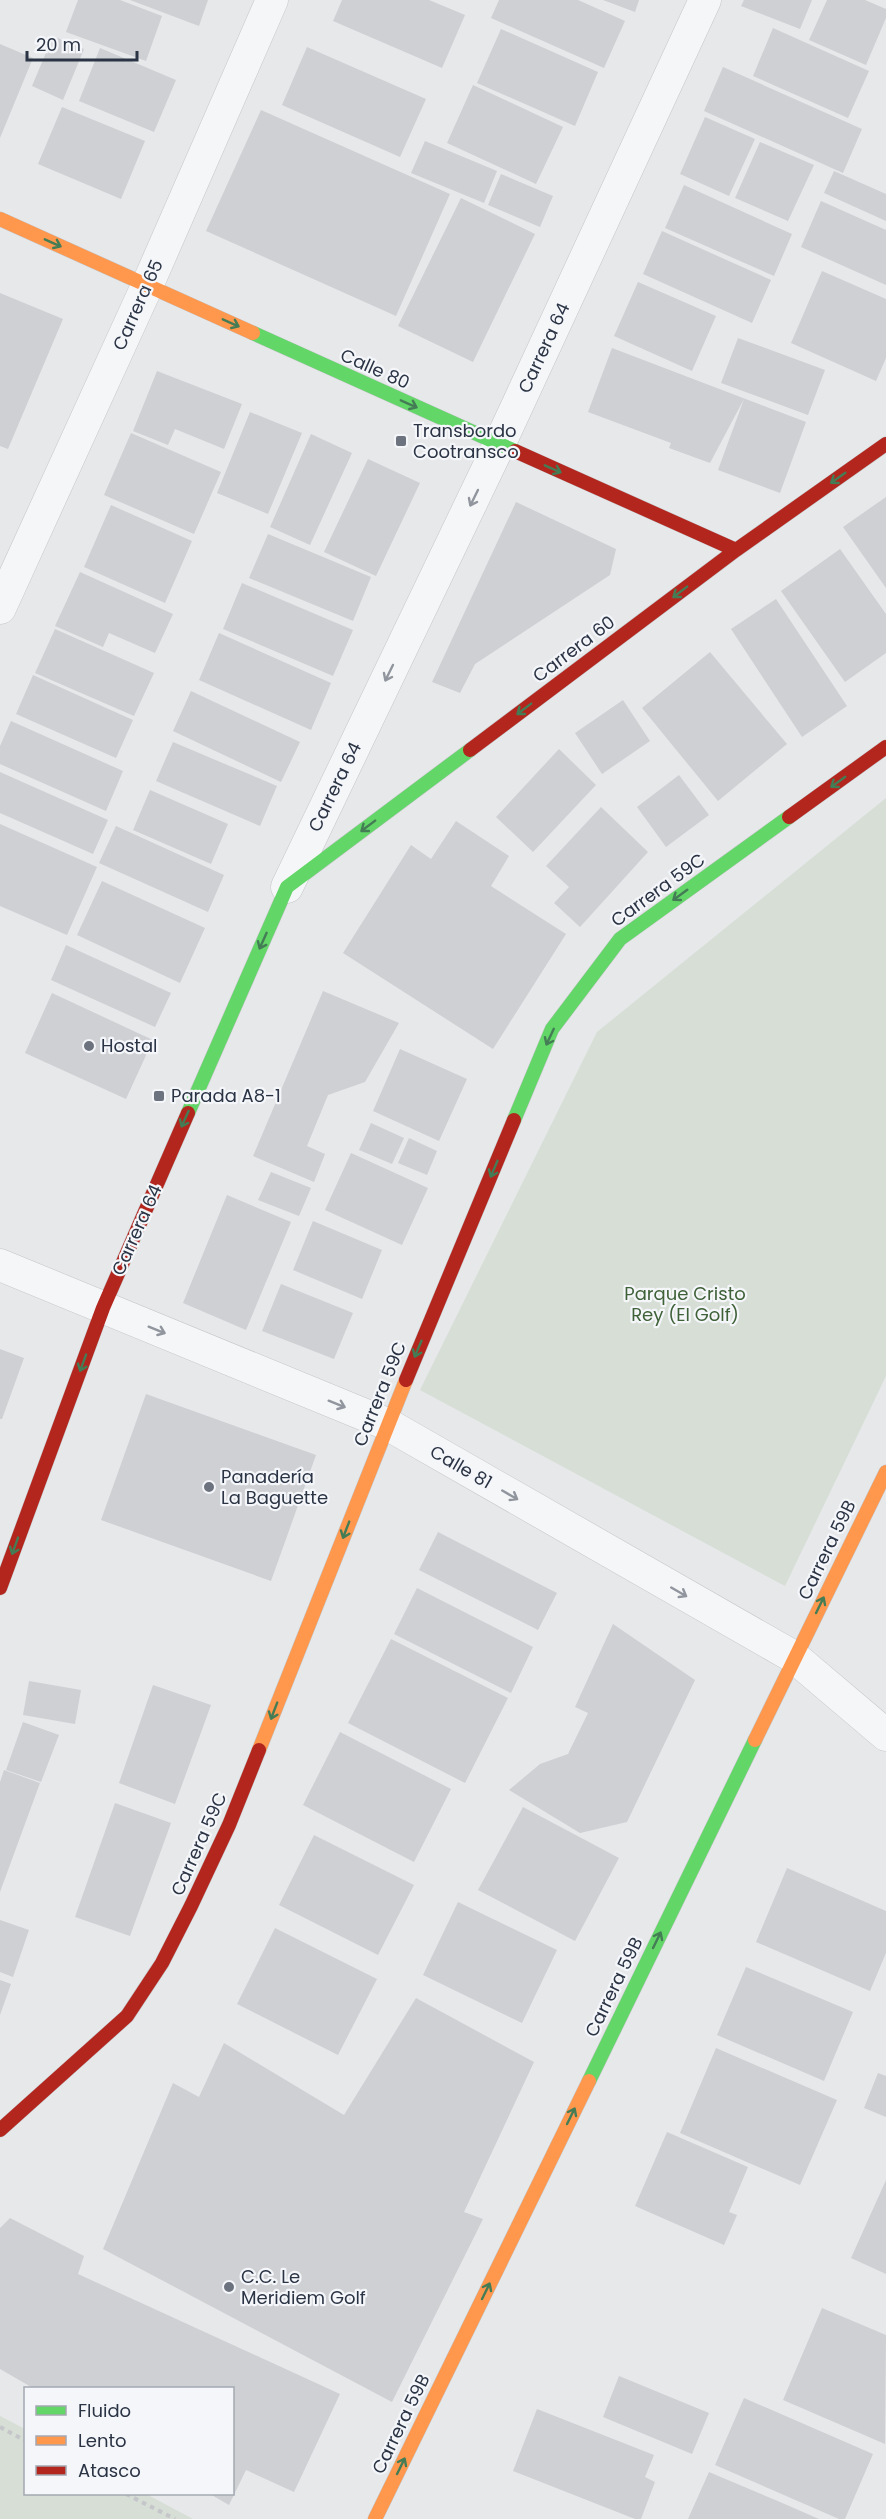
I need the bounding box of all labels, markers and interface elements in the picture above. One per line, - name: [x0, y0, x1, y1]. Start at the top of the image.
- scale bar: [27, 24, 136, 62]
- text: 20 m: [36, 32, 81, 57]
- one-way arrow: [44, 238, 62, 249]
- street label: Carrera 65: [106, 255, 169, 354]
- street label: Carrera 64: [512, 299, 575, 397]
- one-way arrow: [221, 318, 239, 330]
- street label: Calle 80: [337, 342, 414, 395]
- one-way arrow: [399, 399, 417, 410]
- place label: Transbordo Cootransco: [413, 418, 519, 464]
- marker: Transbordo Cootransco: [394, 434, 408, 448]
- one-way arrow: [543, 464, 561, 475]
- one-way arrow: [831, 472, 847, 484]
- one-way arrow: [467, 488, 479, 506]
- one-way arrow: [673, 586, 689, 598]
- street label: Carrera 60: [527, 609, 620, 688]
- one-way arrow: [383, 664, 395, 682]
- one-way arrow: [516, 702, 532, 715]
- street label: Carrera 64: [302, 738, 367, 836]
- one-way arrow: [831, 775, 847, 788]
- one-way arrow: [360, 819, 376, 832]
- street label: Carrera 59C: [606, 847, 710, 932]
- one-way arrow: [673, 889, 689, 901]
- one-way arrow: [257, 931, 268, 949]
- one-way arrow: [543, 1027, 555, 1045]
- place label: Hostal: [101, 1033, 158, 1058]
- marker: Hostal: [82, 1039, 96, 1053]
- place label: Parada A8-1: [171, 1083, 281, 1108]
- marker: Parada A8-1: [152, 1089, 166, 1103]
- one-way arrow: [179, 1110, 190, 1128]
- one-way arrow: [488, 1159, 499, 1178]
- street label: Carrera 64: [105, 1180, 168, 1279]
- park label: Parque Cristo Rey (El Golf): [624, 1281, 746, 1327]
- one-way arrow: [147, 1325, 166, 1336]
- street label: Carrera 59C: [347, 1338, 412, 1450]
- one-way arrow: [412, 1339, 423, 1357]
- one-way arrow: [76, 1353, 87, 1372]
- one-way arrow: [328, 1399, 346, 1410]
- street label: Calle 81: [426, 1439, 497, 1494]
- place label: Panadería La Baguette: [221, 1464, 328, 1510]
- marker: Panadería La Baguette: [202, 1480, 216, 1494]
- one-way arrow: [501, 1489, 518, 1501]
- street label: Carrera 59B: [792, 1496, 861, 1604]
- one-way arrow: [340, 1520, 351, 1539]
- one-way arrow: [9, 1536, 20, 1555]
- one-way arrow: [670, 1586, 687, 1598]
- one-way arrow: [814, 1597, 826, 1614]
- one-way arrow: [267, 1701, 278, 1720]
- street label: Carrera 59C: [165, 1788, 233, 1900]
- one-way arrow: [651, 1932, 663, 1950]
- street label: Carrera 59B: [579, 1933, 648, 2041]
- one-way arrow: [566, 2107, 578, 2125]
- place label: C.C. Le Meridiem Golf: [241, 2264, 366, 2310]
- marker: C.C. Le Meridiem Golf: [222, 2280, 236, 2294]
- one-way arrow: [481, 2282, 493, 2300]
- street label: Carrera 59B: [366, 2370, 435, 2478]
- legend: [24, 2387, 234, 2495]
- text: Fluido: [78, 2398, 131, 2423]
- text: Lento: [78, 2428, 127, 2453]
- text: Atasco: [78, 2458, 141, 2483]
- one-way arrow: [395, 2458, 407, 2476]

